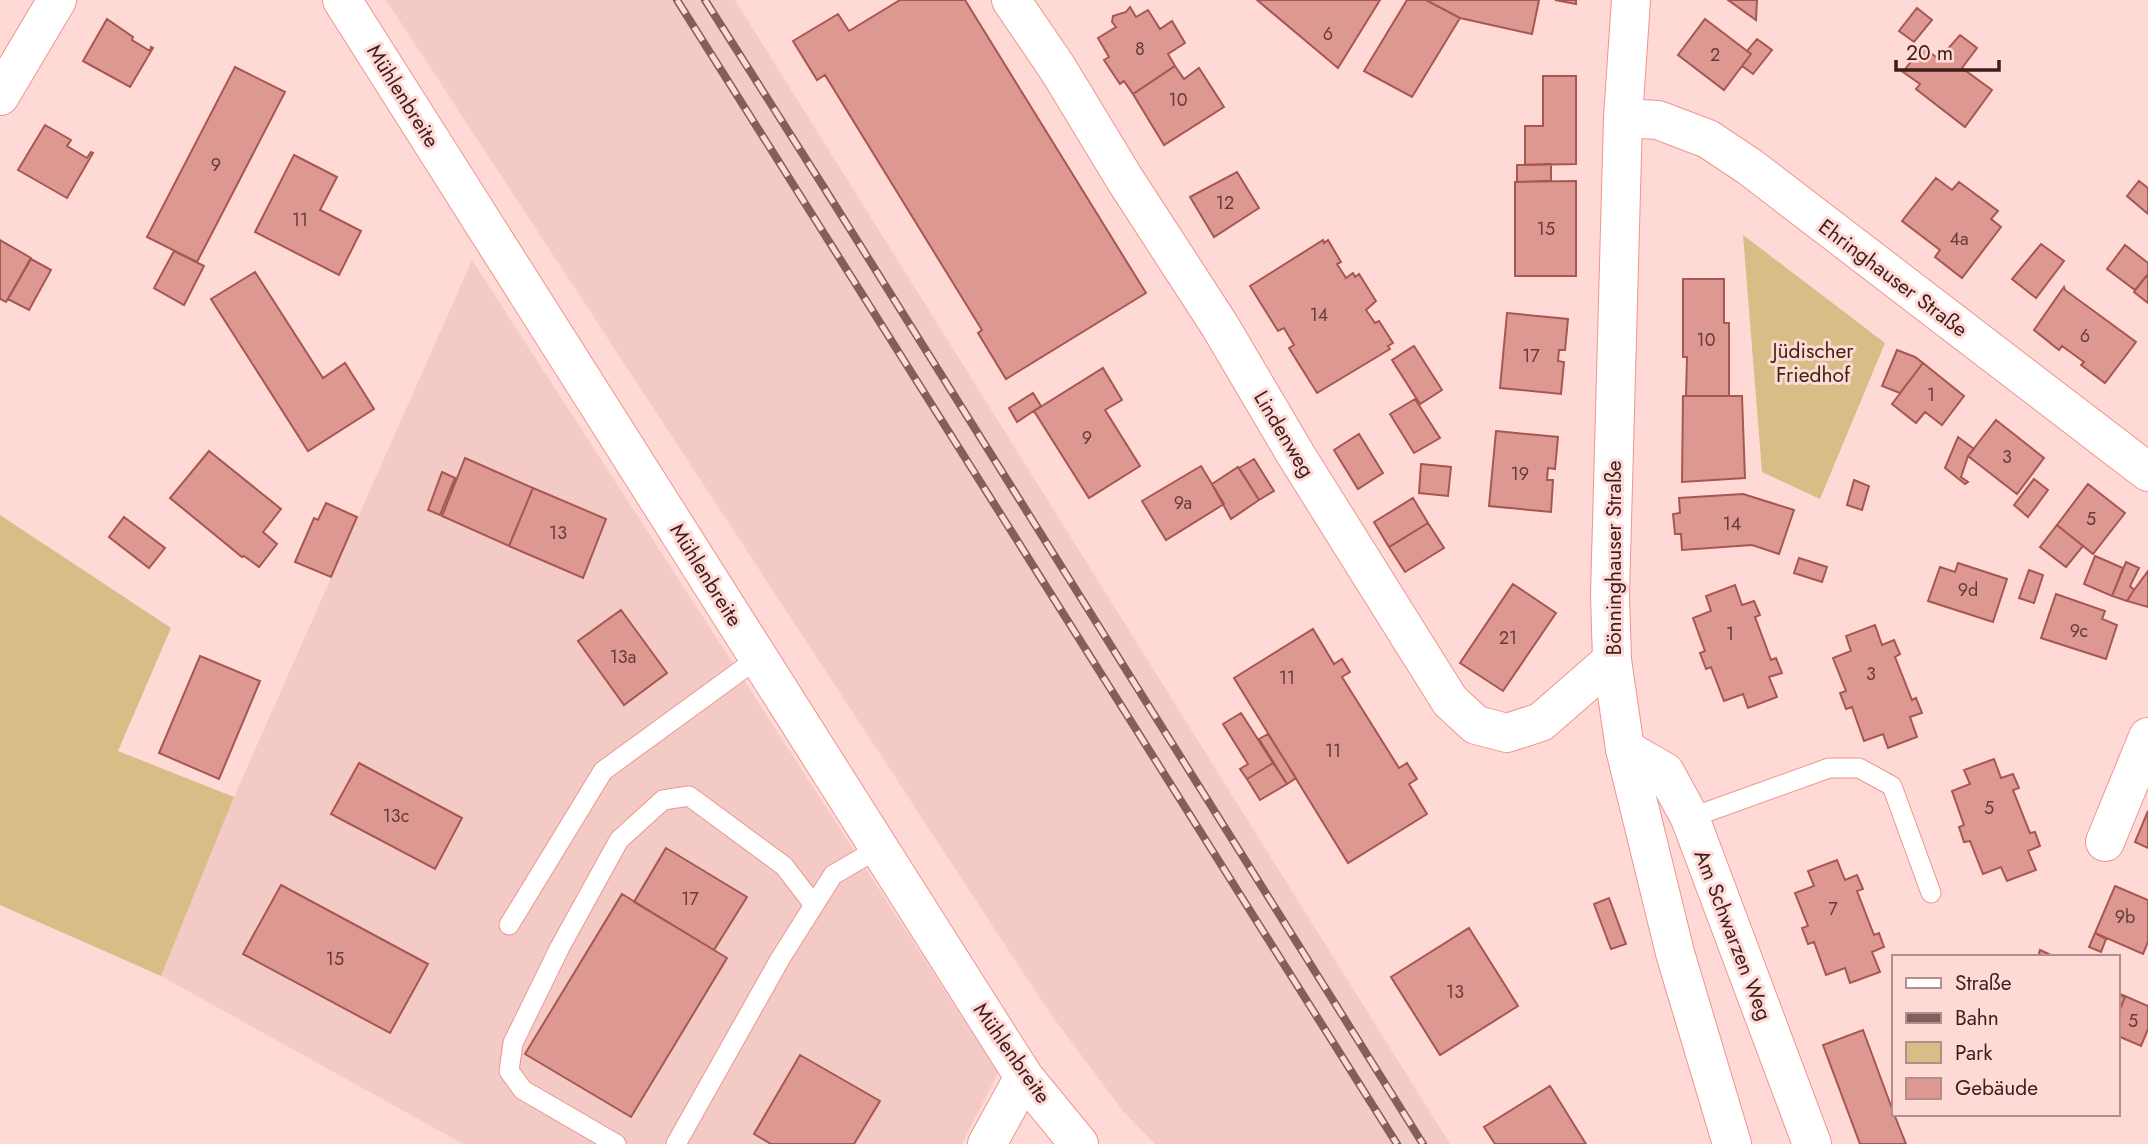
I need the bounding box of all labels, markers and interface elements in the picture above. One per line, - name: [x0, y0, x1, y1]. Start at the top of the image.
- house number: 6: [1323, 21, 1333, 47]
- scale bar: [1896, 28, 1999, 72]
- house number: 8: [1135, 36, 1145, 62]
- text: 20 m: [1906, 38, 1953, 68]
- street label: Mühlenbreite: [359, 39, 447, 154]
- house number: 2: [1710, 42, 1720, 68]
- house number: 10: [1169, 87, 1188, 113]
- house number: 9: [211, 152, 221, 178]
- house number: 12: [1216, 190, 1234, 216]
- house number: 11: [292, 207, 308, 233]
- street label: Ehringhauser Straße: [1812, 212, 1974, 344]
- house number: 15: [1537, 216, 1555, 242]
- house number: 4a: [1949, 226, 1969, 252]
- house number: 14: [1310, 302, 1328, 328]
- house number: 6: [2080, 323, 2090, 349]
- house number: 10: [1697, 327, 1716, 353]
- park label: Jüdischer Friedhof: [1769, 336, 1854, 390]
- house number: 17: [1522, 343, 1540, 369]
- house number: 1: [1927, 382, 1935, 408]
- street label: Lindenweg: [1246, 385, 1322, 483]
- house number: 9: [1082, 425, 1092, 451]
- house number: 3: [2002, 444, 2012, 470]
- street label: Bönninghauser Straße: [1599, 460, 1629, 656]
- house number: 19: [1511, 461, 1529, 487]
- house number: 9a: [1174, 490, 1192, 516]
- house number: 5: [2086, 506, 2096, 532]
- house number: 14: [1723, 511, 1741, 537]
- street label: Mühlenbreite: [662, 518, 750, 633]
- house number: 13: [549, 520, 567, 546]
- house number: 9d: [1958, 577, 1978, 603]
- house number: 9c: [2070, 618, 2088, 644]
- house number: 1: [1726, 621, 1734, 647]
- house number: 21: [1499, 625, 1517, 651]
- house number: 13a: [610, 644, 636, 670]
- house number: 3: [1866, 661, 1876, 687]
- house number: 11: [1279, 665, 1295, 691]
- house number: 11: [1325, 738, 1341, 764]
- house number: 5: [1984, 795, 1994, 821]
- house number: 13c: [383, 803, 409, 829]
- street label: Am Schwarzen Weg: [1687, 845, 1779, 1025]
- house number: 17: [681, 886, 699, 912]
- house number: 7: [1828, 896, 1838, 922]
- house number: 9b: [2115, 904, 2135, 930]
- house number: 15: [326, 946, 344, 972]
- legend: [1892, 955, 2120, 1116]
- text: Straße: [1955, 968, 2012, 998]
- house number: 13: [1446, 979, 1464, 1005]
- street label: Mühlenbreite: [966, 997, 1058, 1110]
- text: Bahn: [1955, 1003, 1999, 1033]
- house number: 5: [2128, 1008, 2138, 1034]
- text: Park: [1955, 1038, 1993, 1068]
- text: Gebäude: [1955, 1073, 2038, 1103]

